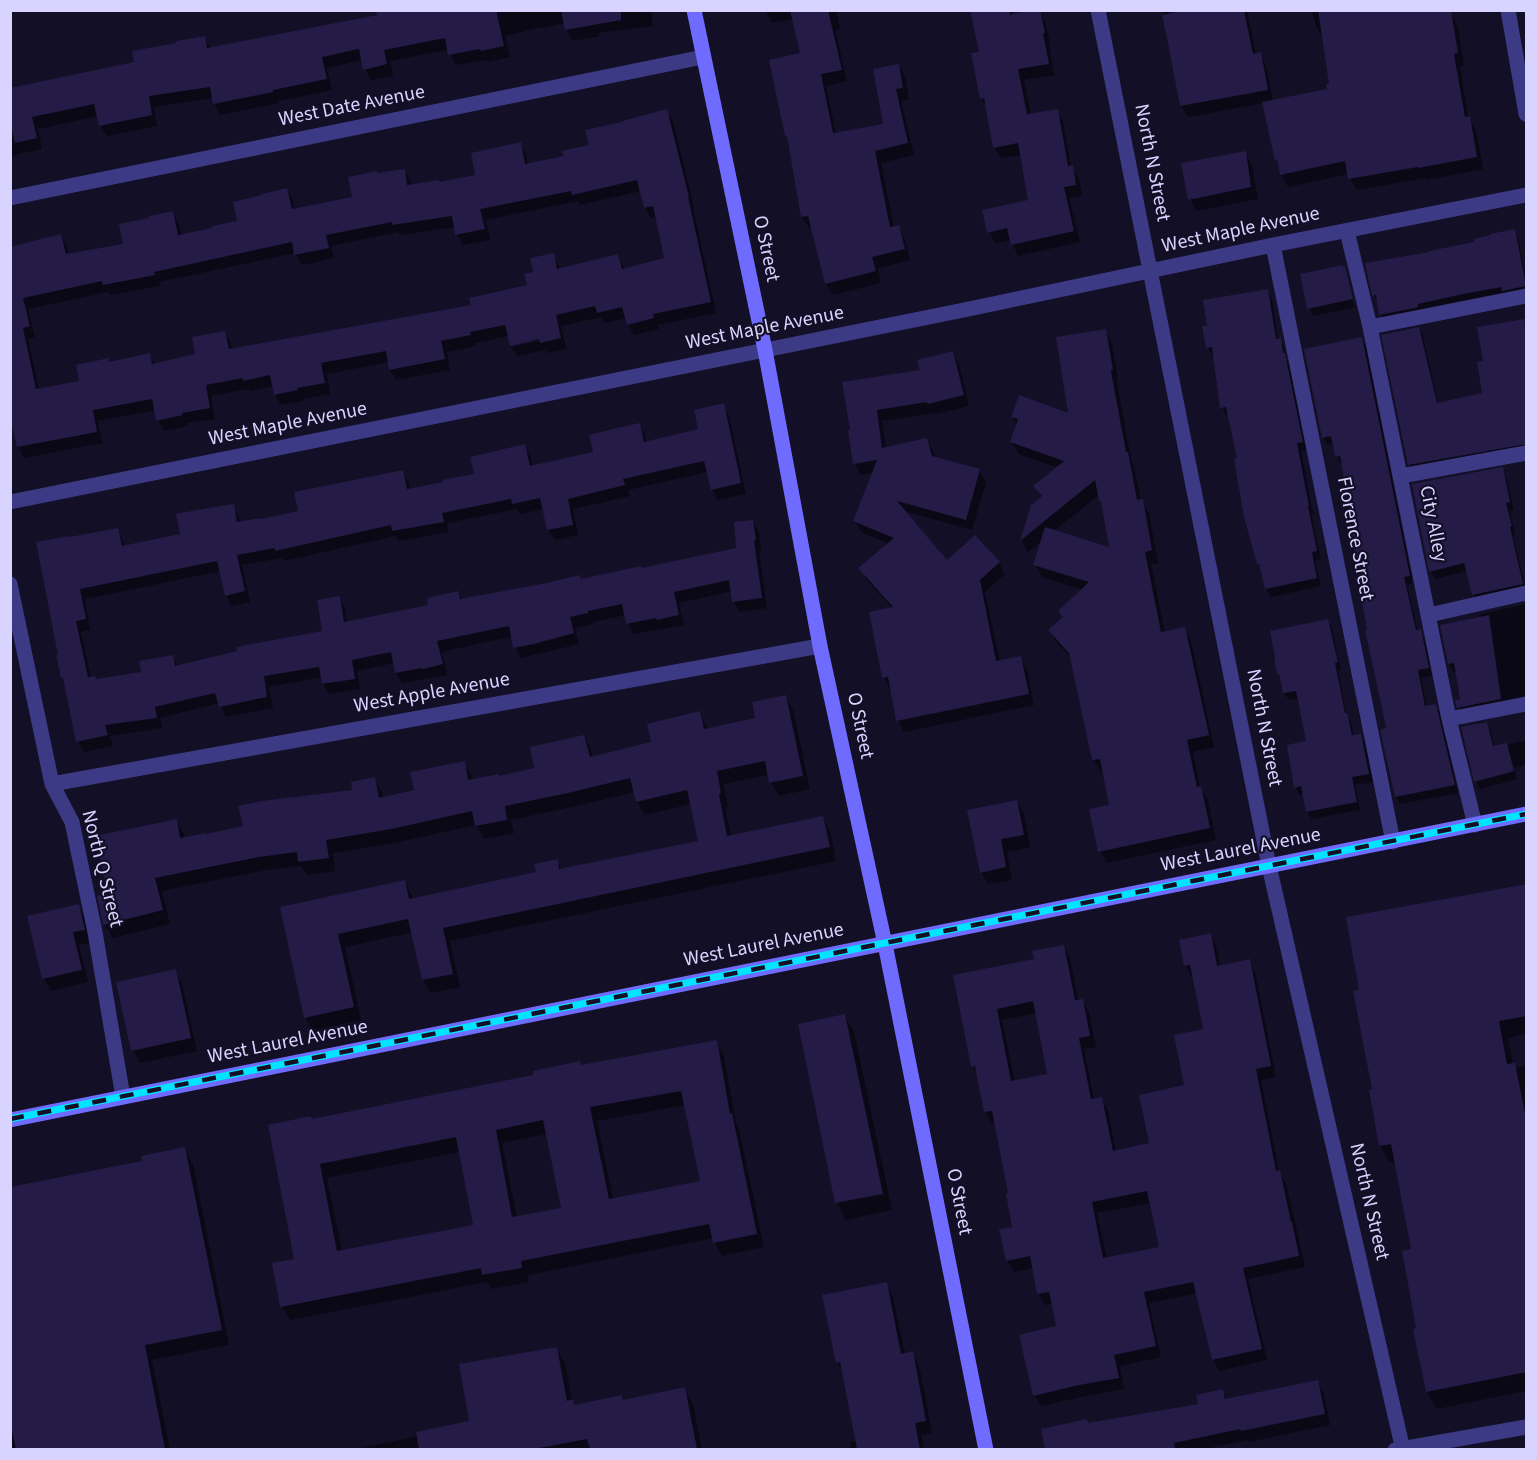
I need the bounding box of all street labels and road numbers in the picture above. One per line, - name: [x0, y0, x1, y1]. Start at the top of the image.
- street label: West Date Avenue: [277, 81, 427, 133]
- street label: North N Street: [1128, 102, 1174, 224]
- street label: West Maple Avenue: [1160, 203, 1322, 259]
- street label: O Street: [746, 214, 784, 284]
- street label: West Maple Avenue: [684, 302, 846, 356]
- street label: West Maple Avenue: [207, 398, 369, 452]
- street label: Florence Street: [1330, 475, 1378, 603]
- street label: City Alley: [1413, 484, 1451, 564]
- street label: North N Street: [1240, 667, 1286, 789]
- street label: West Apple Avenue: [352, 668, 512, 720]
- street label: O Street: [840, 691, 878, 761]
- street label: North Q Street: [75, 808, 127, 930]
- street label: West Laurel Avenue: [1159, 824, 1323, 878]
- street label: West Laurel Avenue: [682, 919, 846, 973]
- street label: West Laurel Avenue: [206, 1016, 370, 1070]
- street label: North N Street: [1343, 1141, 1393, 1263]
- street label: O Street: [940, 1167, 976, 1237]

